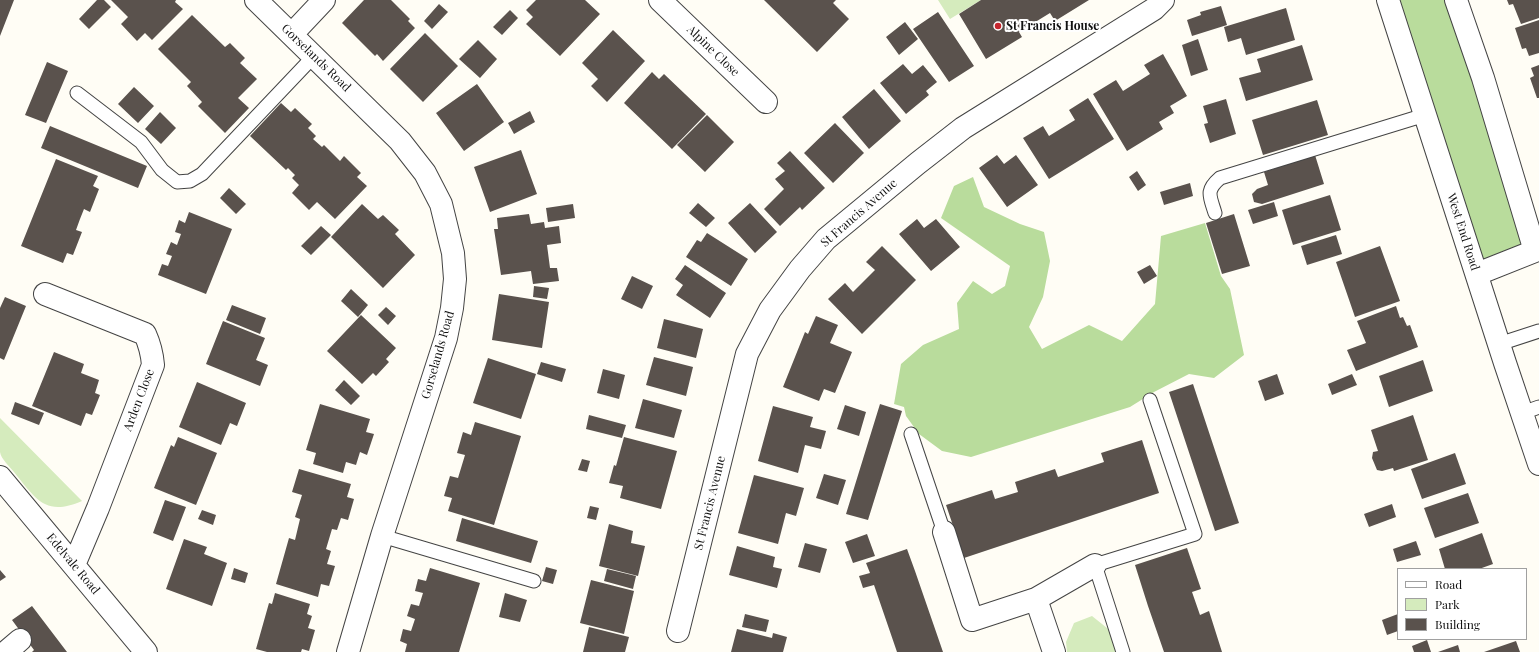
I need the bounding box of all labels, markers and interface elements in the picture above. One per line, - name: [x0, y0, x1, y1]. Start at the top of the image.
- place label: St Francis House: [1006, 19, 1099, 33]
- street label: Gorselands Road: [278, 21, 354, 95]
- marker: St Francis House: [993, 21, 1003, 31]
- street label: Alpine Close: [684, 22, 742, 80]
- street label: St Francis Avenue: [818, 176, 900, 250]
- street label: West End Road: [1444, 192, 1482, 272]
- street label: Gorselands Road: [419, 309, 457, 401]
- street label: Arden Close: [121, 367, 157, 433]
- street label: St Francis Avenue: [691, 455, 729, 551]
- street label: Edelvale Road: [43, 531, 103, 597]
- legend: [1397, 568, 1527, 640]
- text: Road: [1435, 576, 1462, 592]
- text: Park: [1435, 596, 1460, 612]
- text: Building: [1435, 616, 1480, 632]

